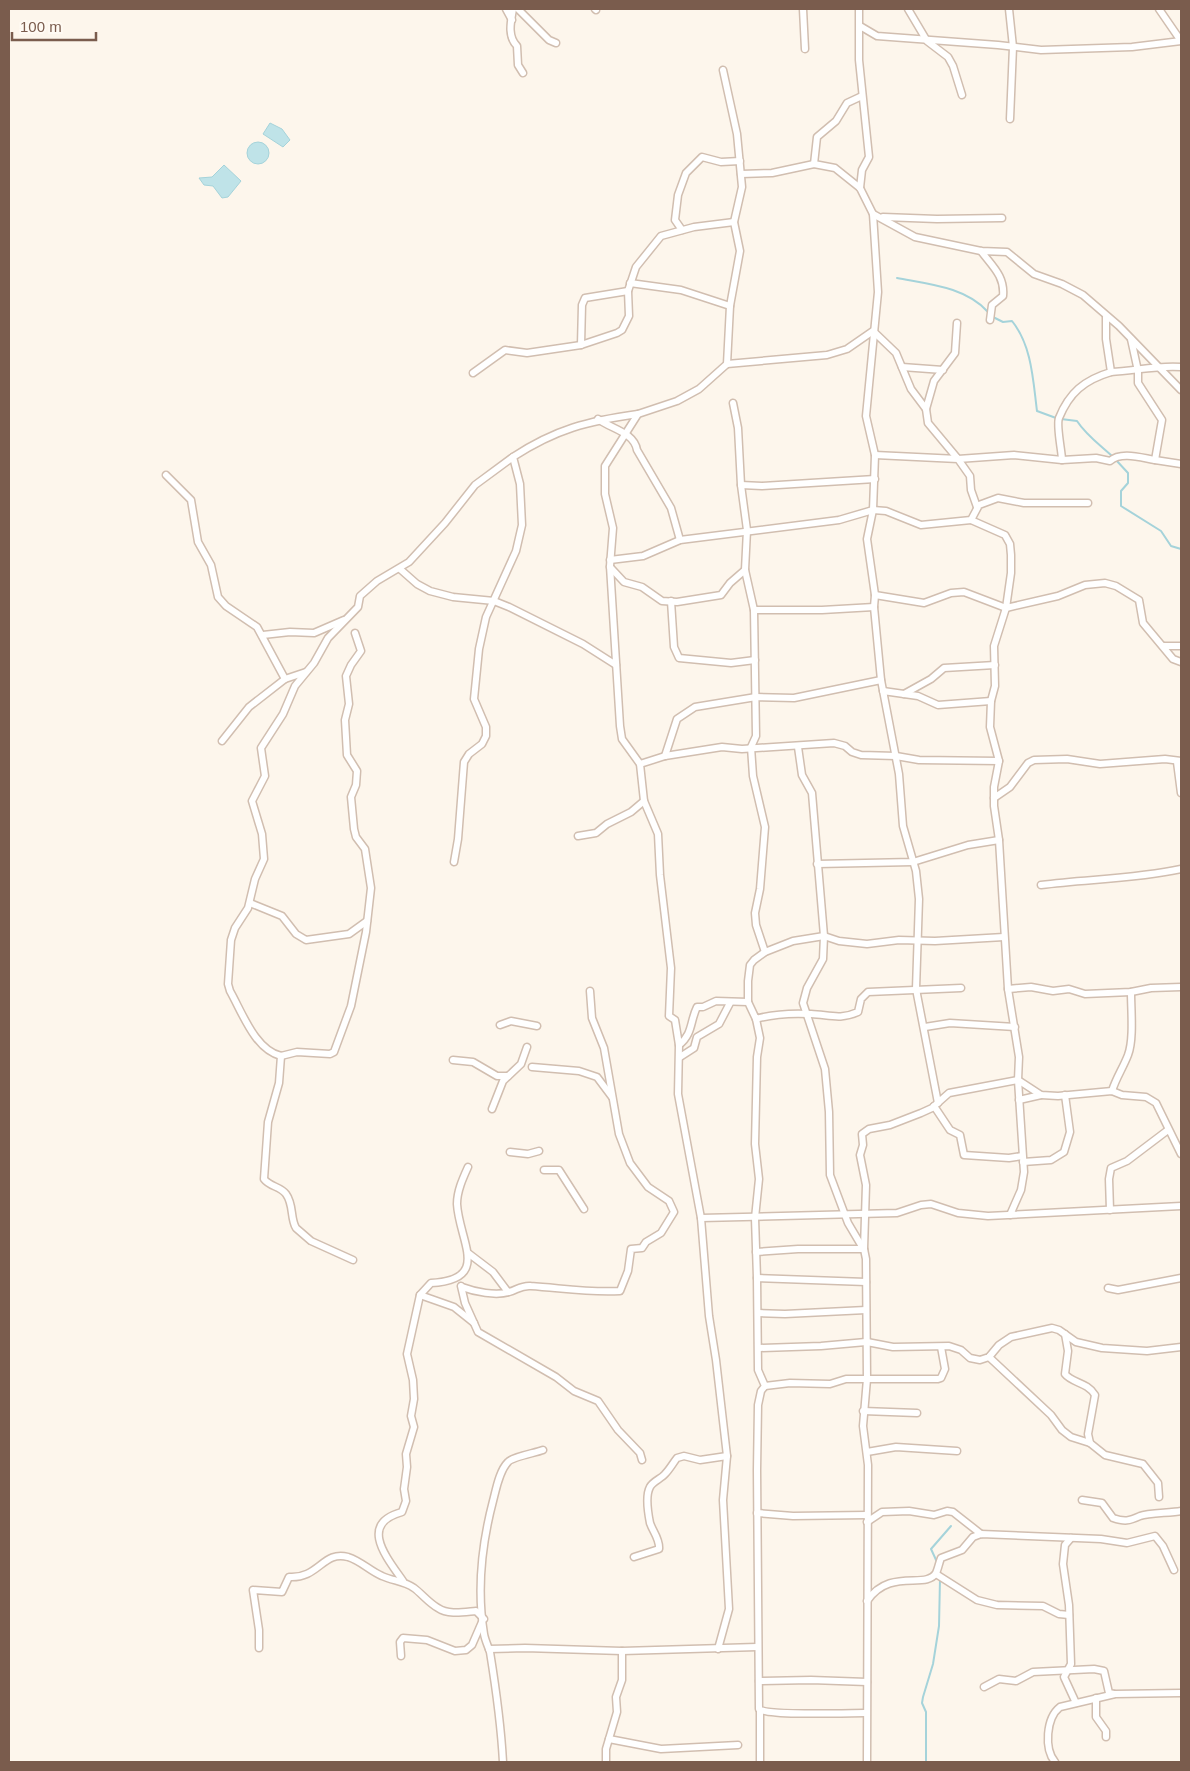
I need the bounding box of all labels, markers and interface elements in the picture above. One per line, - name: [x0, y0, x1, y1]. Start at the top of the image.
- scale bar: [12, 10, 96, 42]
- text: 100 m: [20, 18, 62, 35]

